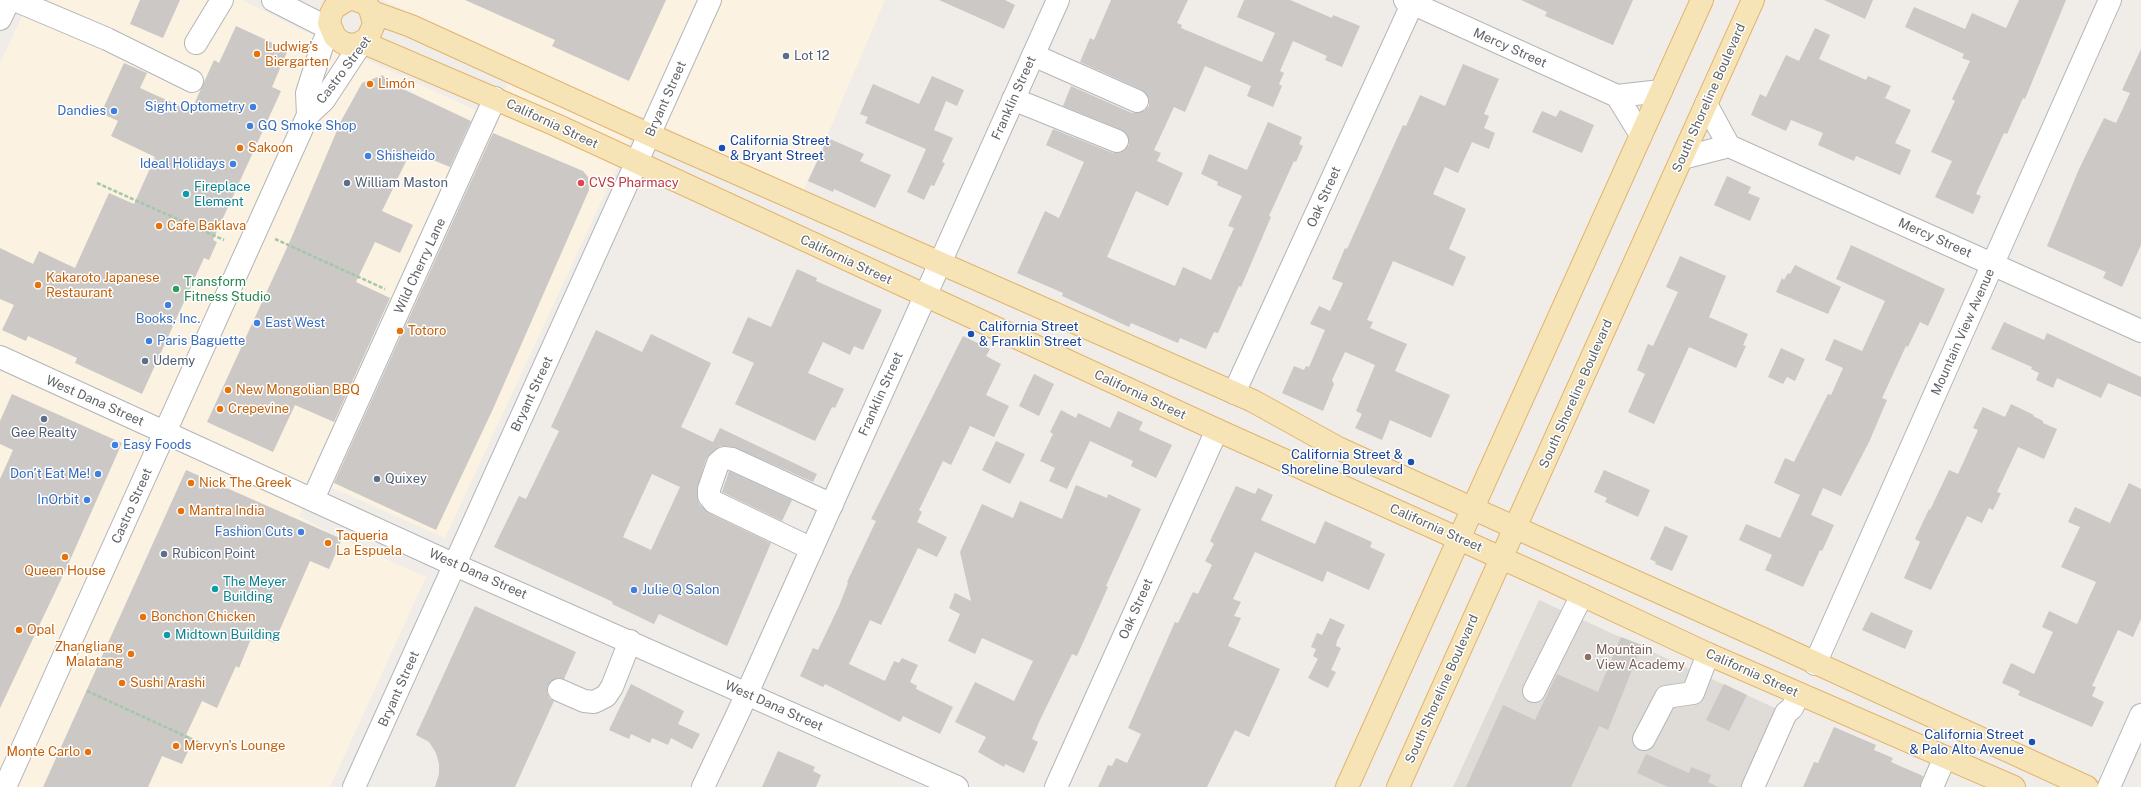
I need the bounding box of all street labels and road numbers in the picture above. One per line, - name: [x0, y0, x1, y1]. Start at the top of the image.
- street label: South Shoreline Boulevard: [1669, 21, 1749, 175]
- street label: Mercy Street: [1471, 25, 1549, 71]
- street label: Castro Street: [313, 33, 375, 107]
- street label: Franklin Street: [988, 54, 1040, 142]
- street label: Bryant Street: [642, 59, 690, 139]
- street label: California Street: [504, 96, 600, 152]
- street label: Oak Street: [1304, 164, 1344, 230]
- street label: Mercy Street: [1896, 215, 1974, 261]
- street label: Wild Cherry Lane: [391, 216, 449, 316]
- street label: California Street: [798, 232, 894, 288]
- street label: Mountain View Avenue: [1928, 266, 1998, 398]
- street label: South Shoreline Boulevard: [1536, 317, 1616, 471]
- street label: Franklin Street: [855, 350, 907, 438]
- street label: Bryant Street: [508, 354, 556, 434]
- street label: California Street: [1092, 367, 1188, 423]
- street label: West Dana Street: [44, 372, 146, 430]
- street label: Castro Street: [108, 466, 156, 546]
- street label: California Street: [1387, 501, 1485, 555]
- street label: West Dana Street: [427, 545, 529, 603]
- street label: Oak Street: [1116, 576, 1156, 642]
- street label: South Shoreline Boulevard: [1402, 612, 1482, 766]
- street label: California Street: [1703, 646, 1801, 700]
- street label: Bryant Street: [375, 649, 423, 729]
- street label: West Dana Street: [723, 677, 825, 735]

